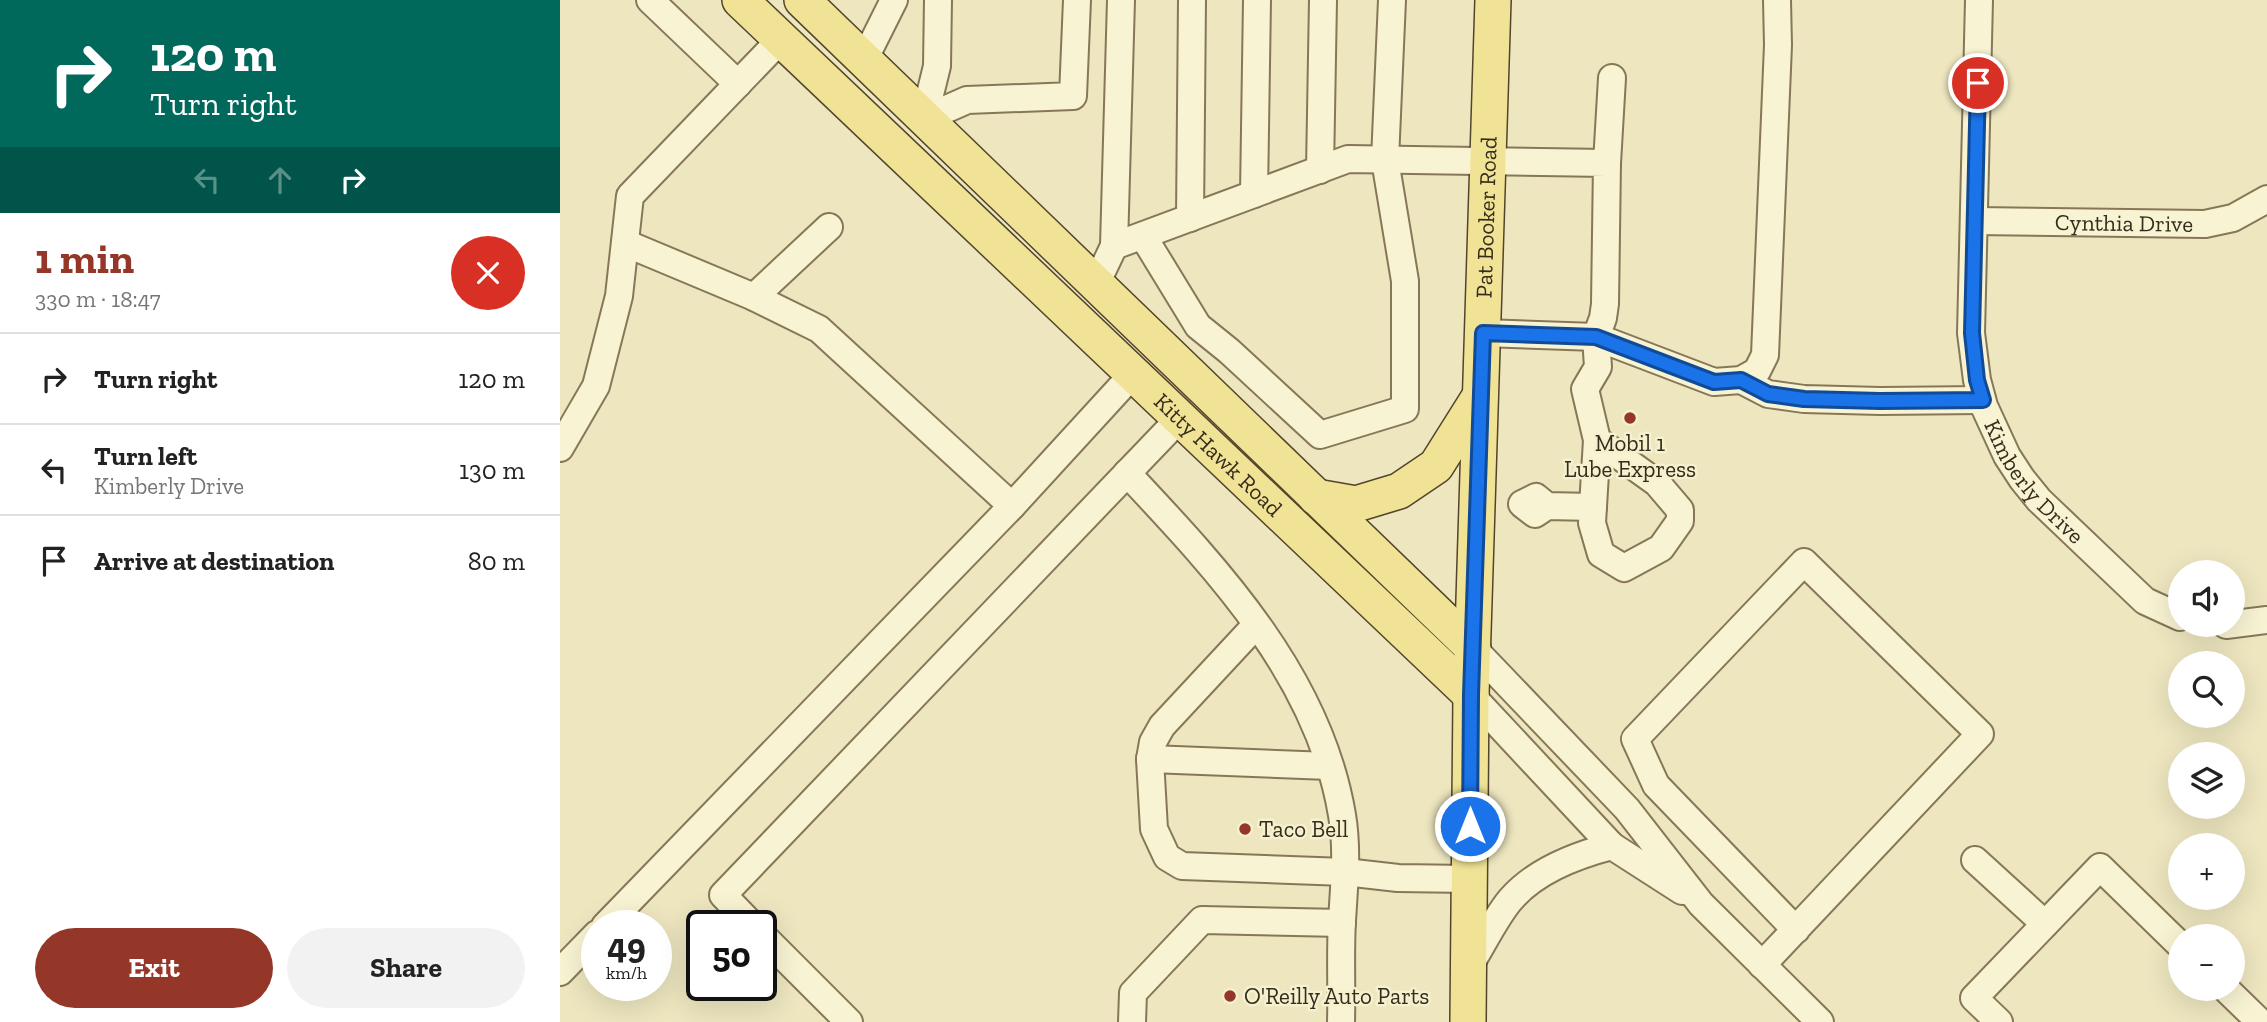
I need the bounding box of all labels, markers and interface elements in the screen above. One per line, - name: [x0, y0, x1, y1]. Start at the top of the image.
- text: 120 m: [150, 25, 276, 84]
- icon: right: [35, 28, 126, 119]
- pin: [1948, 53, 2008, 113]
- icon: arrive: [1959, 64, 1997, 102]
- text: Turn right: [150, 85, 297, 123]
- street label: Pat Booker Road: [1470, 136, 1503, 299]
- icon: left: [188, 161, 226, 199]
- icon: ahead: [261, 161, 299, 199]
- icon: right: [334, 161, 372, 199]
- street label: Cynthia Drive: [2055, 208, 2193, 238]
- text: 1 min: [35, 233, 134, 284]
- button: close: [451, 236, 525, 310]
- text: 330 m · 18:47: [35, 285, 161, 313]
- icon: right: [35, 360, 73, 398]
- text: Turn right: [94, 363, 217, 395]
- text: 120 m: [458, 363, 525, 395]
- street label: Kitty Hawk Road: [1148, 387, 1289, 523]
- marker: Mobil 1 Lube Express: [1622, 410, 1638, 426]
- street label: Kimberly Drive: [1978, 415, 2090, 550]
- place label: Mobil 1 Lube Express: [1564, 429, 1696, 483]
- text: Turn left: [94, 440, 197, 472]
- icon: left: [35, 451, 73, 489]
- text: 130 m: [459, 454, 525, 486]
- text: Kimberly Drive: [94, 472, 244, 500]
- icon: arrive: [35, 542, 73, 580]
- text: Arrive at destination: [94, 545, 334, 577]
- text: 80 m: [468, 545, 525, 577]
- map controls: [2168, 560, 2245, 1001]
- button: sound: [2168, 560, 2245, 637]
- button: search: [2168, 651, 2245, 728]
- button: layers: [2168, 742, 2245, 819]
- position arrow: [1433, 789, 1507, 863]
- place label: Taco Bell: [1259, 815, 1348, 843]
- marker: Taco Bell: [1237, 821, 1253, 837]
- button: +: [2168, 833, 2245, 910]
- speed limit sign: 50: [686, 910, 777, 1001]
- button: −: [2168, 924, 2245, 1001]
- text: 49: [607, 925, 646, 967]
- button: Exit: [35, 928, 273, 1008]
- button: Share: [287, 928, 525, 1008]
- text: km/h: [606, 962, 647, 984]
- place label: O'Reilly Auto Parts: [1244, 982, 1429, 1010]
- marker: O'Reilly Auto Parts: [1222, 988, 1238, 1004]

